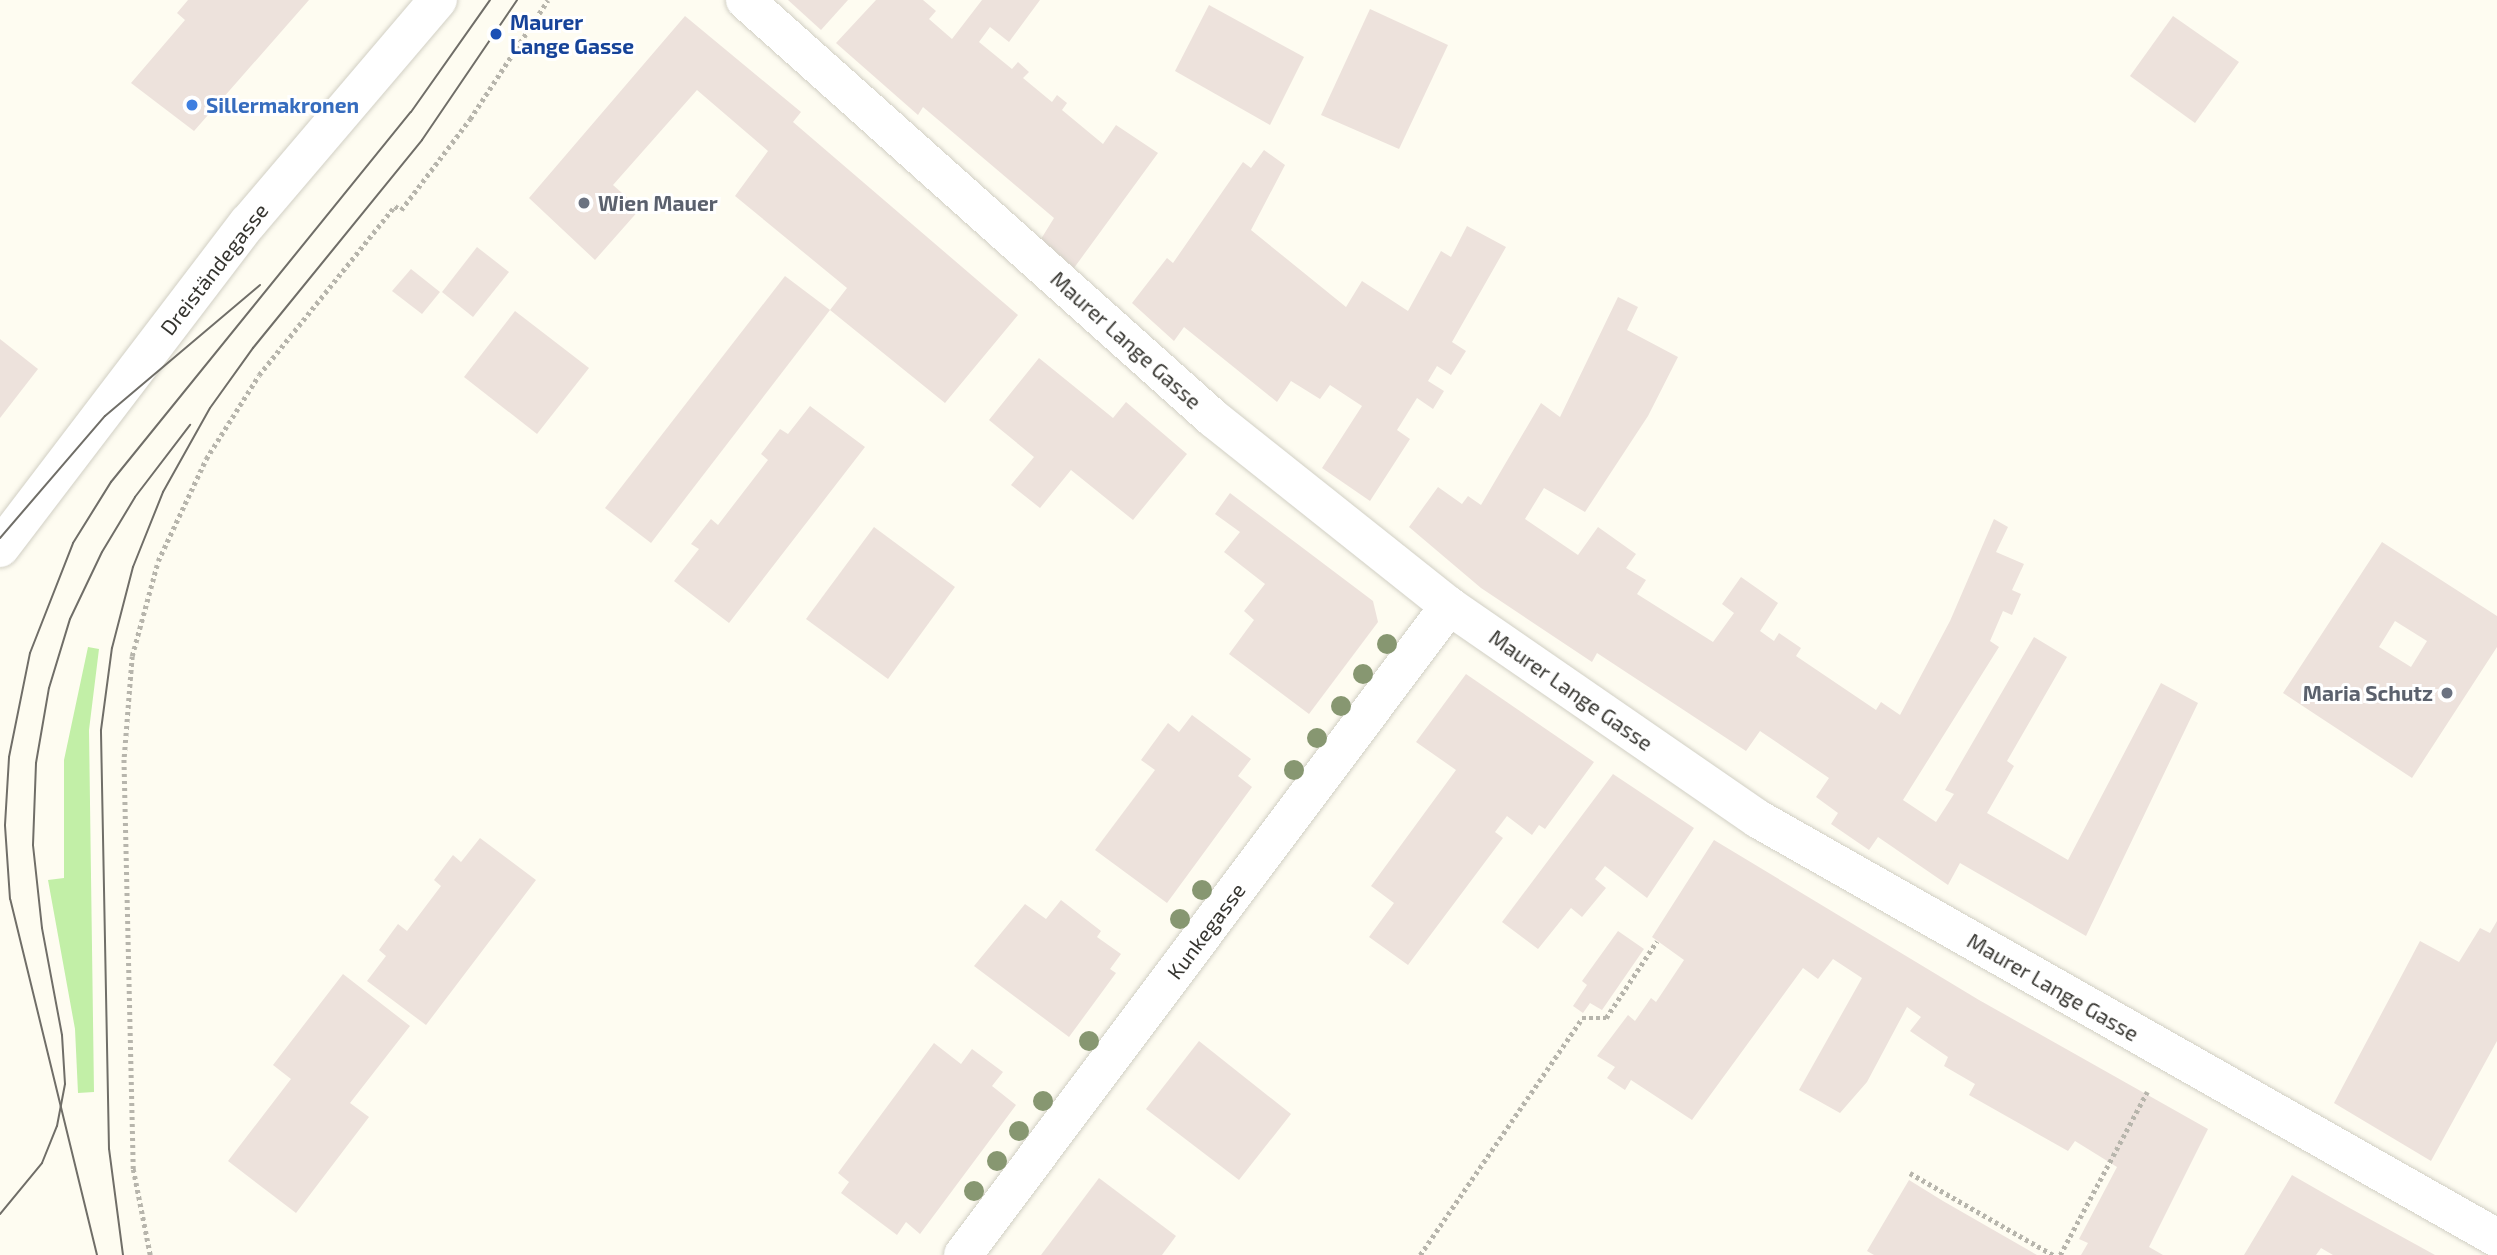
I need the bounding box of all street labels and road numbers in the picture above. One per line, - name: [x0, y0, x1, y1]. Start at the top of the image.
- street label: Dreiständegasse: [155, 198, 273, 340]
- street label: Maurer Lange Gasse: [1046, 266, 1206, 414]
- street label: Maurer Lange Gasse: [1484, 624, 1658, 756]
- street label: Kunkegasse: [1162, 878, 1250, 984]
- street label: Maurer Lange Gasse: [1963, 928, 2143, 1046]

